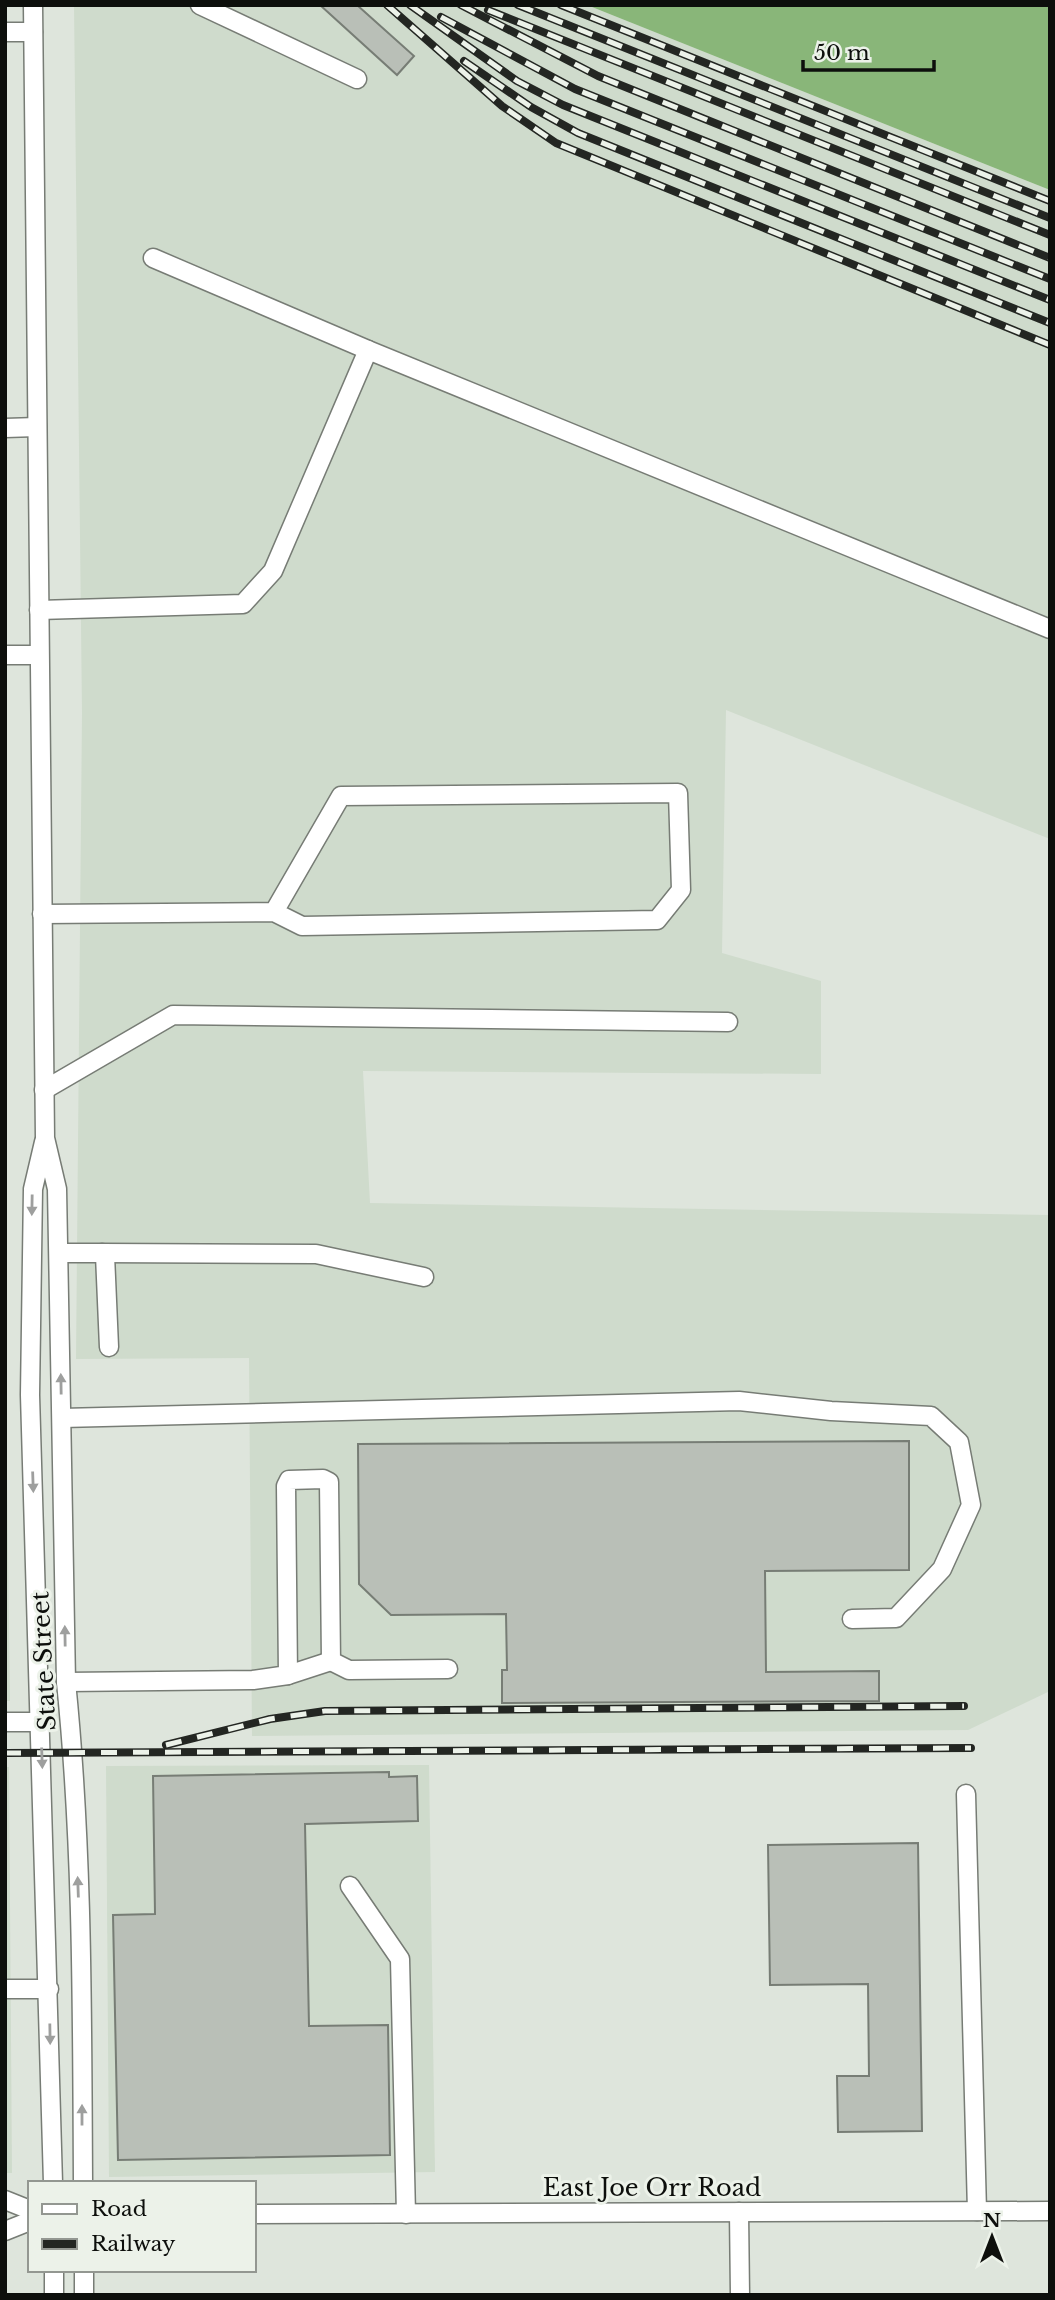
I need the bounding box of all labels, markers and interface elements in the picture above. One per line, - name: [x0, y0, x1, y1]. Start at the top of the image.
- scale bar: [803, 28, 934, 72]
- text: 50 m: [814, 40, 870, 66]
- one-way arrow: [27, 1195, 38, 1217]
- one-way arrow: [55, 1372, 67, 1394]
- one-way arrow: [28, 1471, 39, 1493]
- street label: State Street: [25, 1591, 62, 1732]
- one-way arrow: [59, 1624, 71, 1646]
- one-way arrow: [37, 1747, 48, 1769]
- one-way arrow: [72, 1876, 83, 1898]
- one-way arrow: [44, 2024, 56, 2046]
- one-way arrow: [77, 2103, 88, 2125]
- street label: East Joe Orr Road: [543, 2173, 761, 2202]
- legend: [28, 2181, 256, 2272]
- text: Road: [91, 2196, 147, 2222]
- north arrow: [957, 2202, 1027, 2272]
- text: N: [983, 2209, 1001, 2232]
- text: Railway: [91, 2231, 176, 2257]

